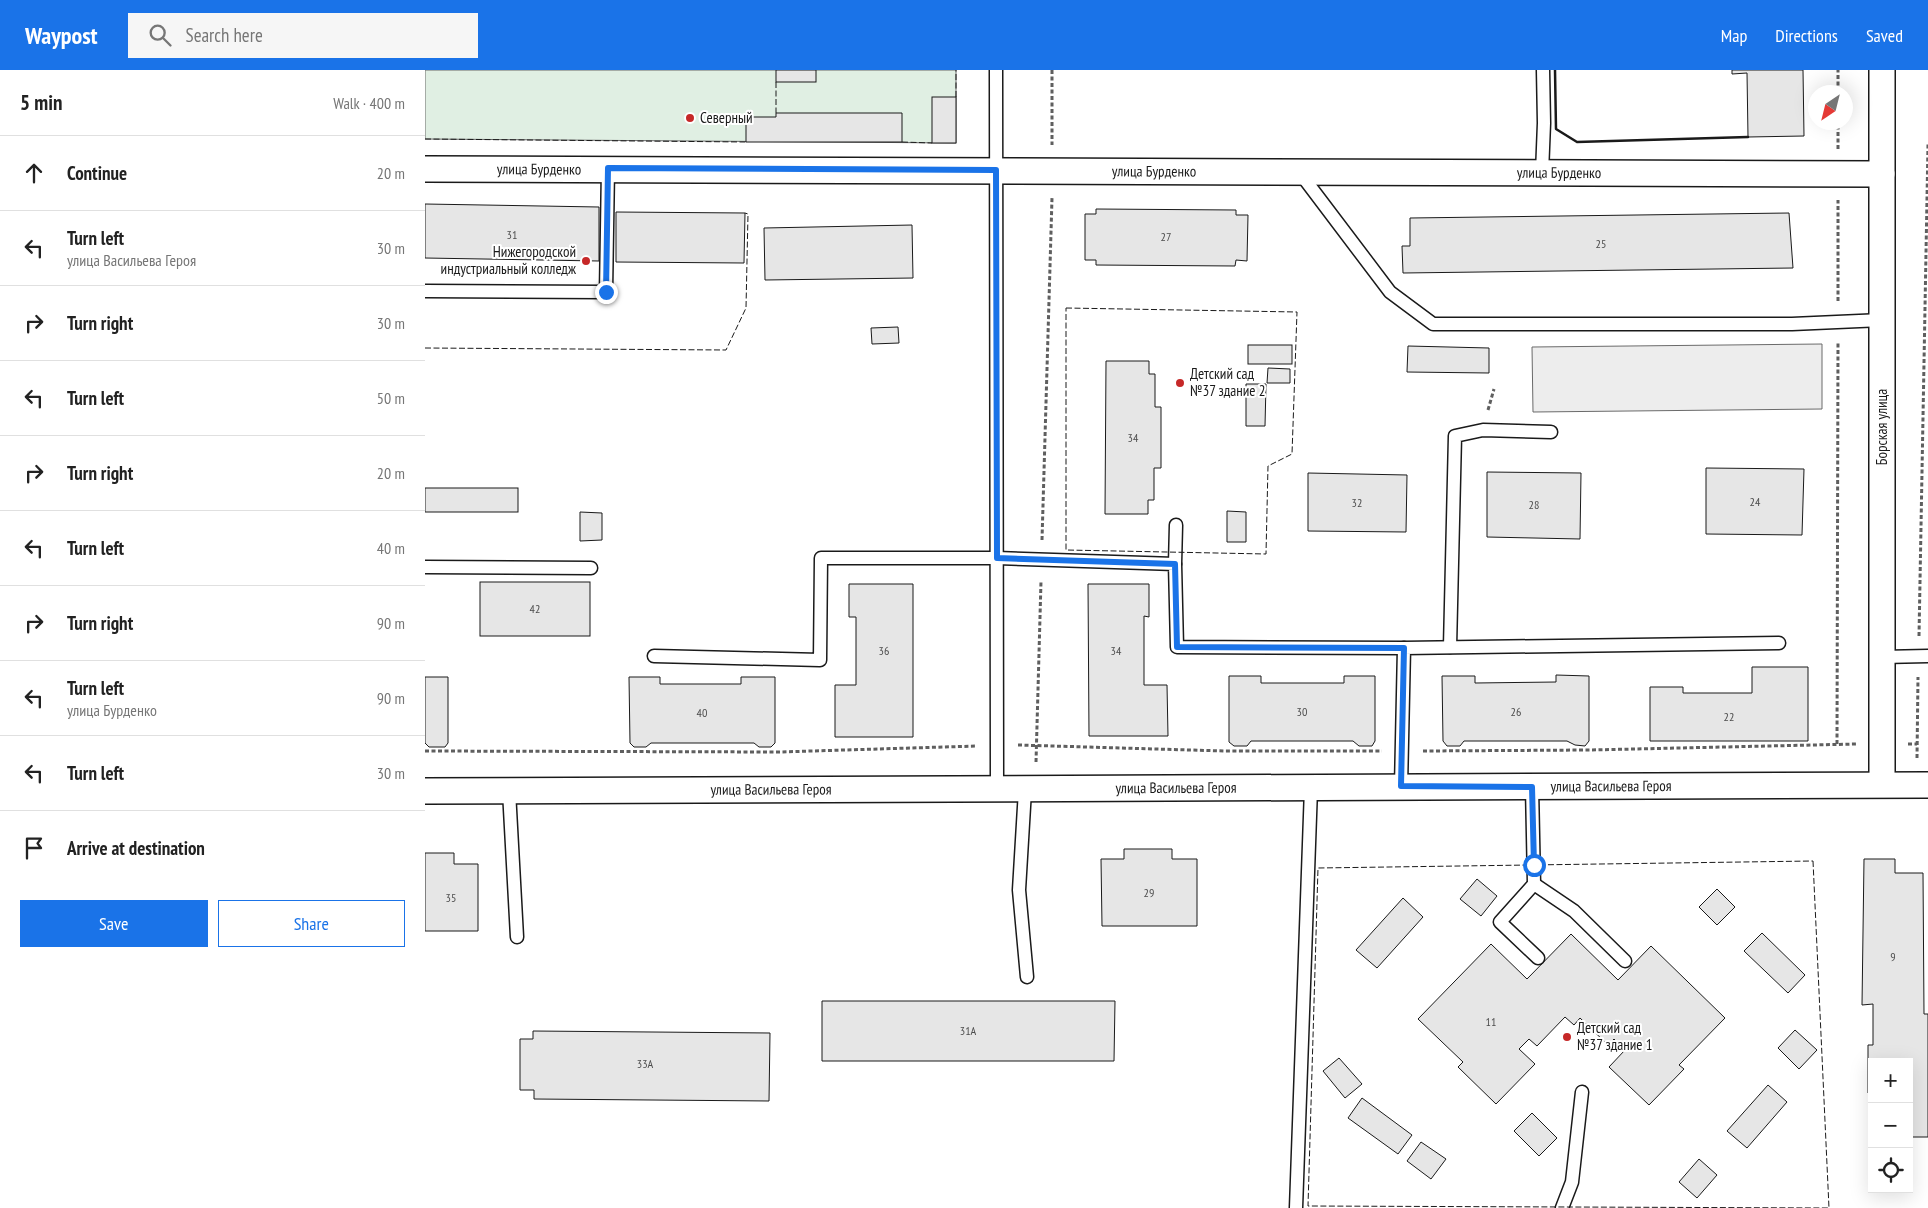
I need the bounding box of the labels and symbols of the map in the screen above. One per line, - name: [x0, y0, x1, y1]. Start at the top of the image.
- north arrow: [1808, 85, 1853, 130]
- place label: Северный: [700, 108, 753, 127]
- marker: Северный: [684, 112, 696, 124]
- street label: улица Бурденко: [497, 159, 581, 179]
- street label: улица Бурденко: [1112, 161, 1196, 181]
- street label: улица Бурденко: [1517, 163, 1601, 182]
- house number: 31: [507, 227, 517, 242]
- house number: 27: [1161, 229, 1171, 244]
- house number: 25: [1596, 236, 1606, 251]
- place label: Нижегородской индустриальный колледж: [441, 242, 577, 278]
- marker: Нижегородской индустриальный колледж: [580, 255, 592, 267]
- route end: [595, 281, 618, 304]
- place label: Детский сад №37 здание 2: [1190, 364, 1265, 400]
- marker: Детский сад №37 здание 2: [1174, 377, 1186, 389]
- street label: Борская улица: [1872, 389, 1891, 465]
- house number: 34: [1128, 430, 1139, 445]
- house number: 24: [1750, 494, 1761, 509]
- house number: 32: [1352, 495, 1362, 510]
- house number: 28: [1529, 497, 1539, 512]
- house number: 42: [530, 601, 540, 616]
- house number: 36: [879, 643, 889, 658]
- house number: 34: [1111, 643, 1122, 658]
- house number: 30: [1297, 704, 1307, 719]
- house number: 26: [1511, 704, 1521, 719]
- house number: 40: [697, 705, 707, 720]
- house number: 22: [1724, 709, 1734, 724]
- street label: улица Васильева Героя: [1550, 776, 1672, 796]
- street label: улица Васильева Героя: [1115, 778, 1237, 797]
- street label: улица Васильева Героя: [710, 779, 832, 799]
- route start: [1523, 854, 1546, 877]
- house number: 29: [1144, 885, 1154, 900]
- house number: 35: [446, 890, 456, 905]
- house number: 9: [1890, 949, 1896, 964]
- house number: 11: [1486, 1014, 1496, 1029]
- place label: Детский сад №37 здание 1: [1577, 1018, 1652, 1054]
- house number: 31А: [960, 1023, 977, 1038]
- marker: Детский сад №37 здание 1: [1561, 1031, 1573, 1043]
- house number: 33А: [637, 1056, 654, 1071]

